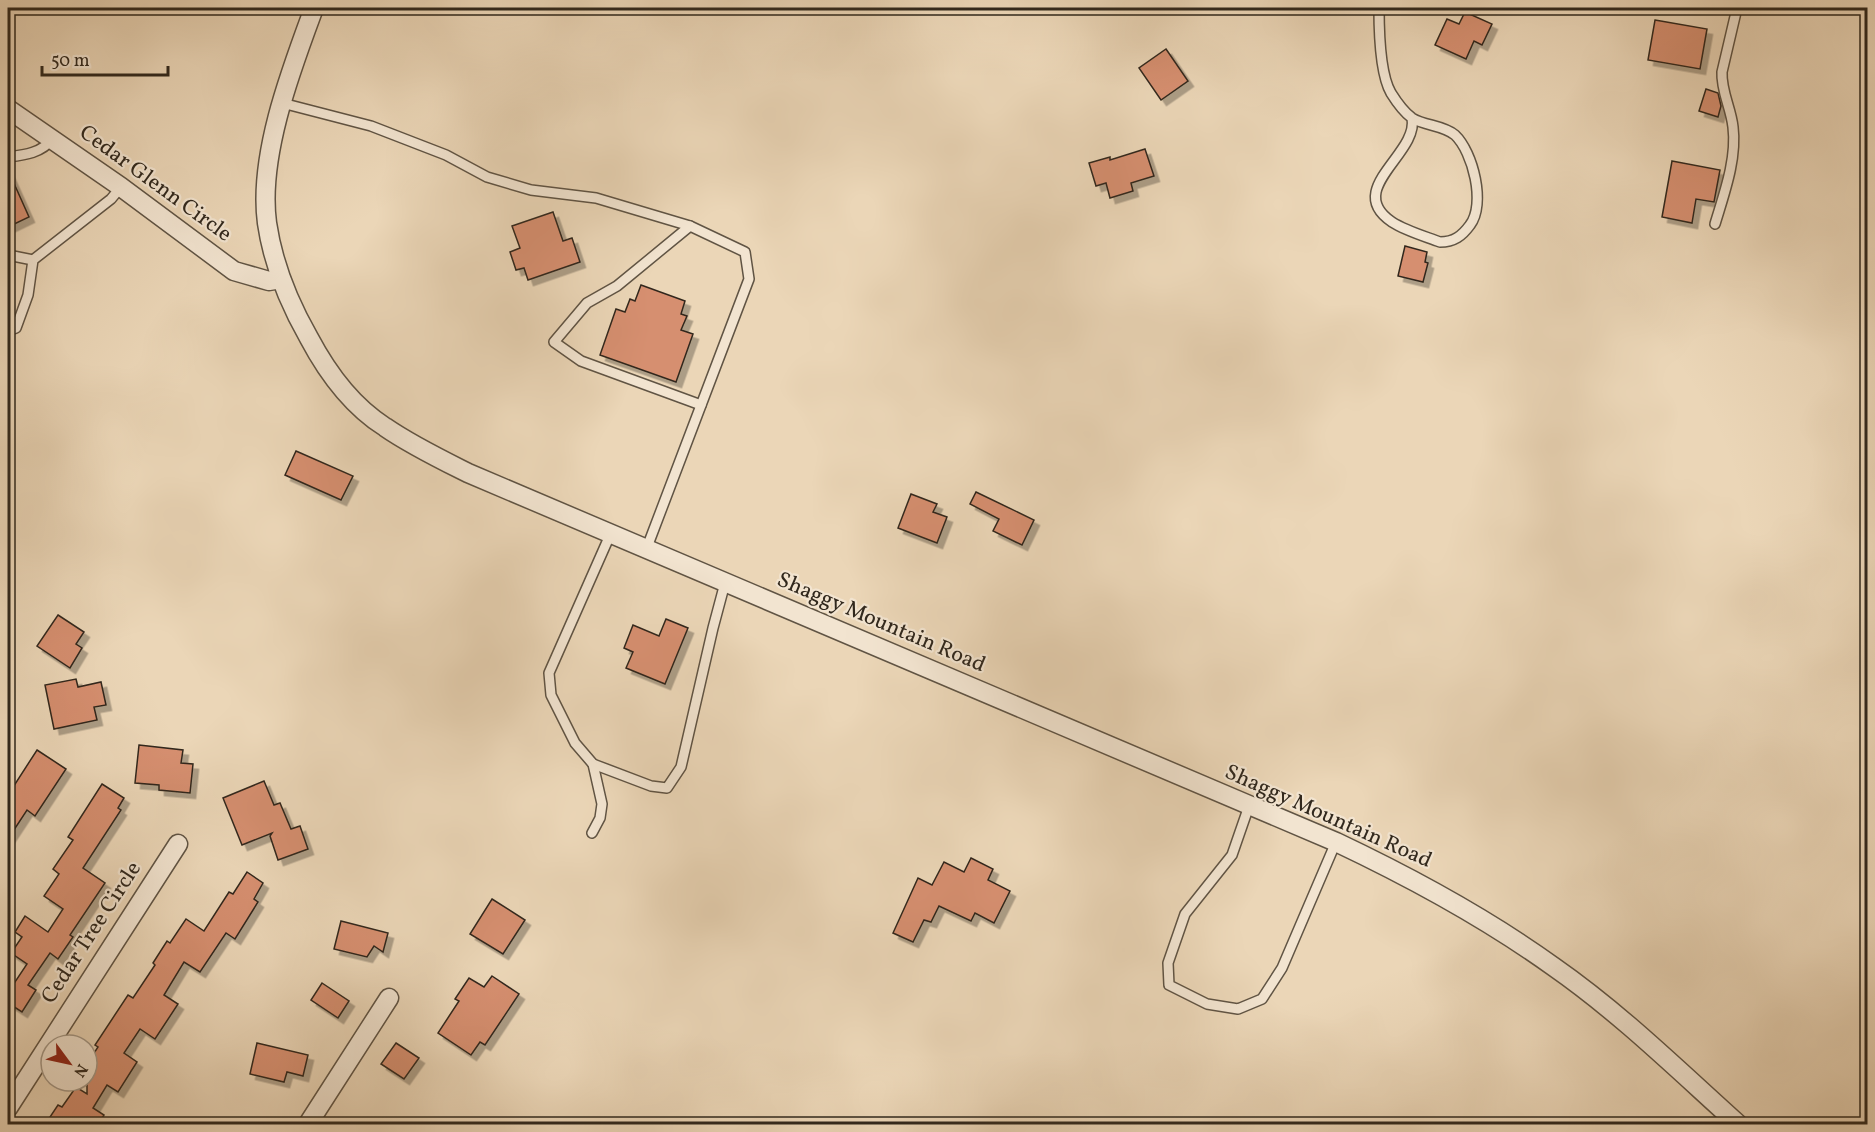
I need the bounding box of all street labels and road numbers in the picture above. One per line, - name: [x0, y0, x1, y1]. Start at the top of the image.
- street label: Cedar Glenn Circle: [72, 118, 238, 250]
- street label: Shaggy Mountain Road: [772, 565, 990, 681]
- street label: Shaggy Mountain Road: [1219, 757, 1437, 877]
- street label: Cedar Tree Circle: [34, 856, 150, 1010]

